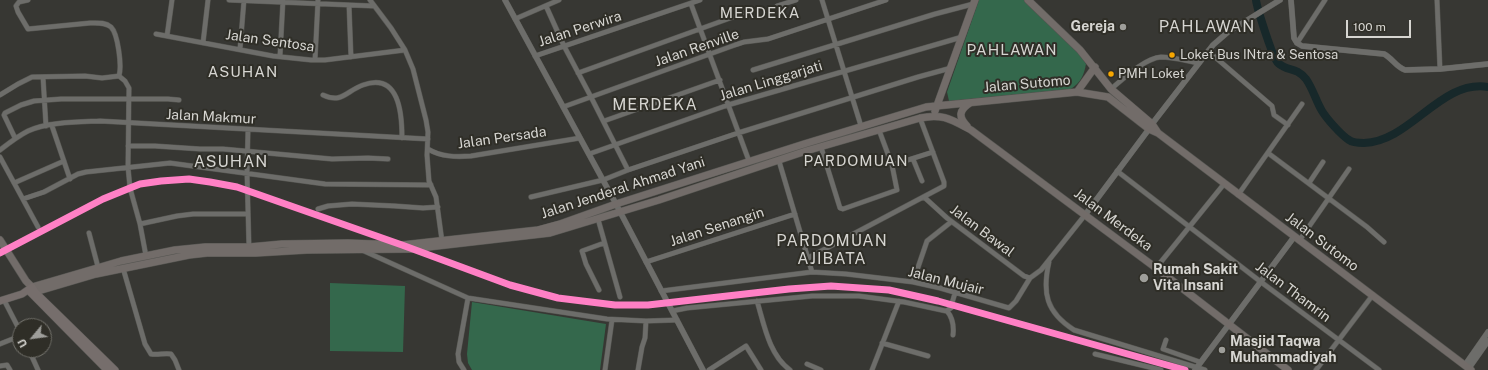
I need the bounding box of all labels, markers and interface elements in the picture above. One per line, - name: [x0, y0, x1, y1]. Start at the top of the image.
- district label: MERDEKA: [720, 4, 800, 22]
- street label: Jalan Perwira: [536, 8, 624, 50]
- scale bar: [1348, 12, 1413, 38]
- district label: PAHLAWAN: [1159, 17, 1255, 37]
- place label: Gereja: [1071, 19, 1115, 35]
- text: 100 m: [1353, 20, 1386, 34]
- marker: Gereja: [1118, 22, 1128, 32]
- street label: Jalan Sentosa: [224, 26, 316, 56]
- street label: Jalan Renville: [653, 26, 741, 70]
- district label: PAHLAWAN: [966, 41, 1058, 59]
- place label: Loket Bus INtra & Sentosa: [1180, 47, 1338, 63]
- marker: Loket Bus INtra & Sentosa: [1167, 50, 1177, 60]
- street label: Jalan Linggarjati: [718, 57, 824, 105]
- district label: ASUHAN: [208, 63, 278, 81]
- place label: PMH Loket: [1118, 66, 1185, 82]
- marker: PMH Loket: [1106, 69, 1116, 79]
- street label: Jalan Sutomo: [983, 72, 1071, 96]
- district label: MERDEKA: [612, 95, 698, 115]
- street label: Jalan Makmur: [165, 106, 257, 128]
- street label: Jalan Persada: [456, 123, 548, 153]
- district label: ASUHAN: [194, 152, 268, 172]
- district label: PARDOMUAN: [803, 152, 909, 170]
- street label: Jalan Jenderal Ahmad Yani: [539, 154, 707, 222]
- street label: Jalan Merdeka: [1070, 185, 1156, 255]
- street label: Jalan Bawal: [947, 201, 1017, 261]
- street label: Jalan Senangin: [668, 204, 766, 250]
- street label: Jalan Sutomo: [1282, 209, 1362, 275]
- district label: PARDOMUAN AJIBATA: [776, 231, 888, 269]
- street label: Jalan Thamrin: [1252, 258, 1334, 326]
- place label: Rumah Sakit Vita Insani: [1153, 262, 1238, 294]
- street label: Jalan Mujair: [906, 263, 986, 299]
- marker: Rumah Sakit Vita Insani: [1138, 272, 1150, 284]
- north arrow: [12, 318, 52, 358]
- place label: Masjid Taqwa Muhammadiyah: [1230, 334, 1336, 366]
- text: U: [15, 337, 30, 350]
- marker: Masjid Taqwa Muhammadiyah: [1217, 345, 1227, 355]

